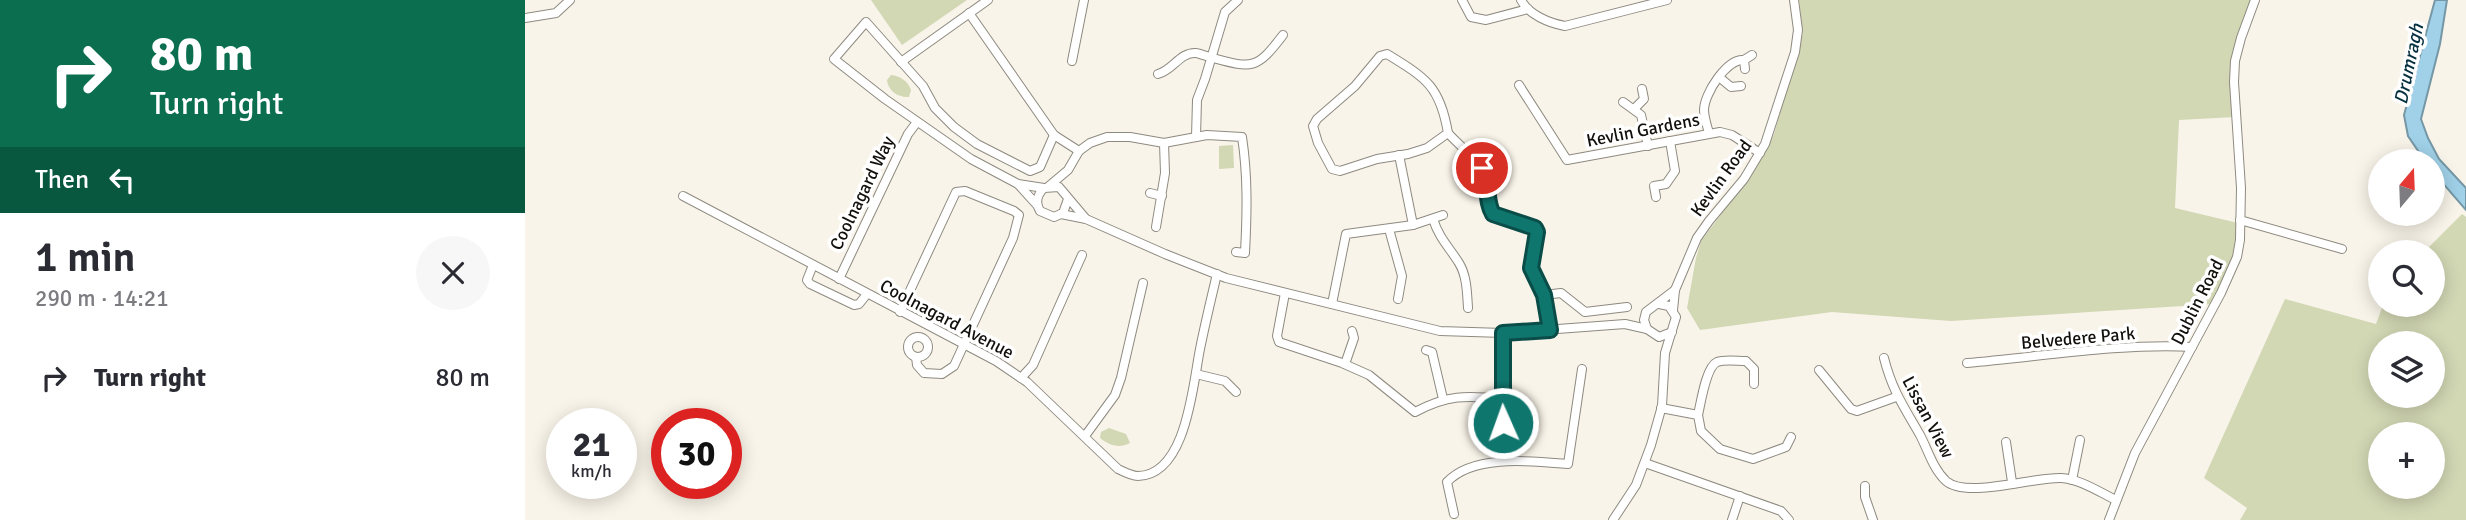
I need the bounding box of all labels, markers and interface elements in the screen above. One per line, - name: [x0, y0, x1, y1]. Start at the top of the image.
- water label: Drumragh: [2389, 21, 2429, 106]
- text: 80 m: [150, 24, 253, 84]
- icon: right: [35, 28, 126, 119]
- text: Turn right: [150, 84, 283, 123]
- street label: Kevlin Gardens: [1585, 108, 1702, 152]
- street label: Coolnagard Way: [825, 132, 899, 254]
- street label: Kevlin Road: [1686, 135, 1756, 221]
- pin: [1452, 138, 1512, 198]
- icon: arrive: [1463, 149, 1501, 187]
- north arrow: [2368, 149, 2445, 226]
- map controls: [2368, 149, 2445, 499]
- icon: left: [103, 161, 141, 199]
- text: Then: [35, 164, 89, 196]
- text: 1 min: [35, 232, 136, 283]
- button: close: [416, 236, 490, 310]
- button: search: [2368, 240, 2445, 317]
- street label: Dublin Road: [2166, 255, 2228, 349]
- street label: Coolnagard Avenue: [876, 274, 1018, 364]
- text: 290 m · 14:21: [35, 284, 169, 313]
- street label: Belvedere Park: [2020, 322, 2136, 354]
- button: layers: [2368, 331, 2445, 408]
- icon: right: [35, 359, 73, 397]
- text: Turn right: [94, 362, 206, 394]
- text: 80 m: [435, 362, 490, 394]
- street label: Lissan View: [1897, 372, 1959, 462]
- position arrow: [1466, 386, 1540, 460]
- speed limit sign: 30: [651, 408, 742, 499]
- button: +: [2368, 422, 2445, 499]
- text: 21: [573, 423, 610, 466]
- text: km/h: [571, 460, 612, 482]

